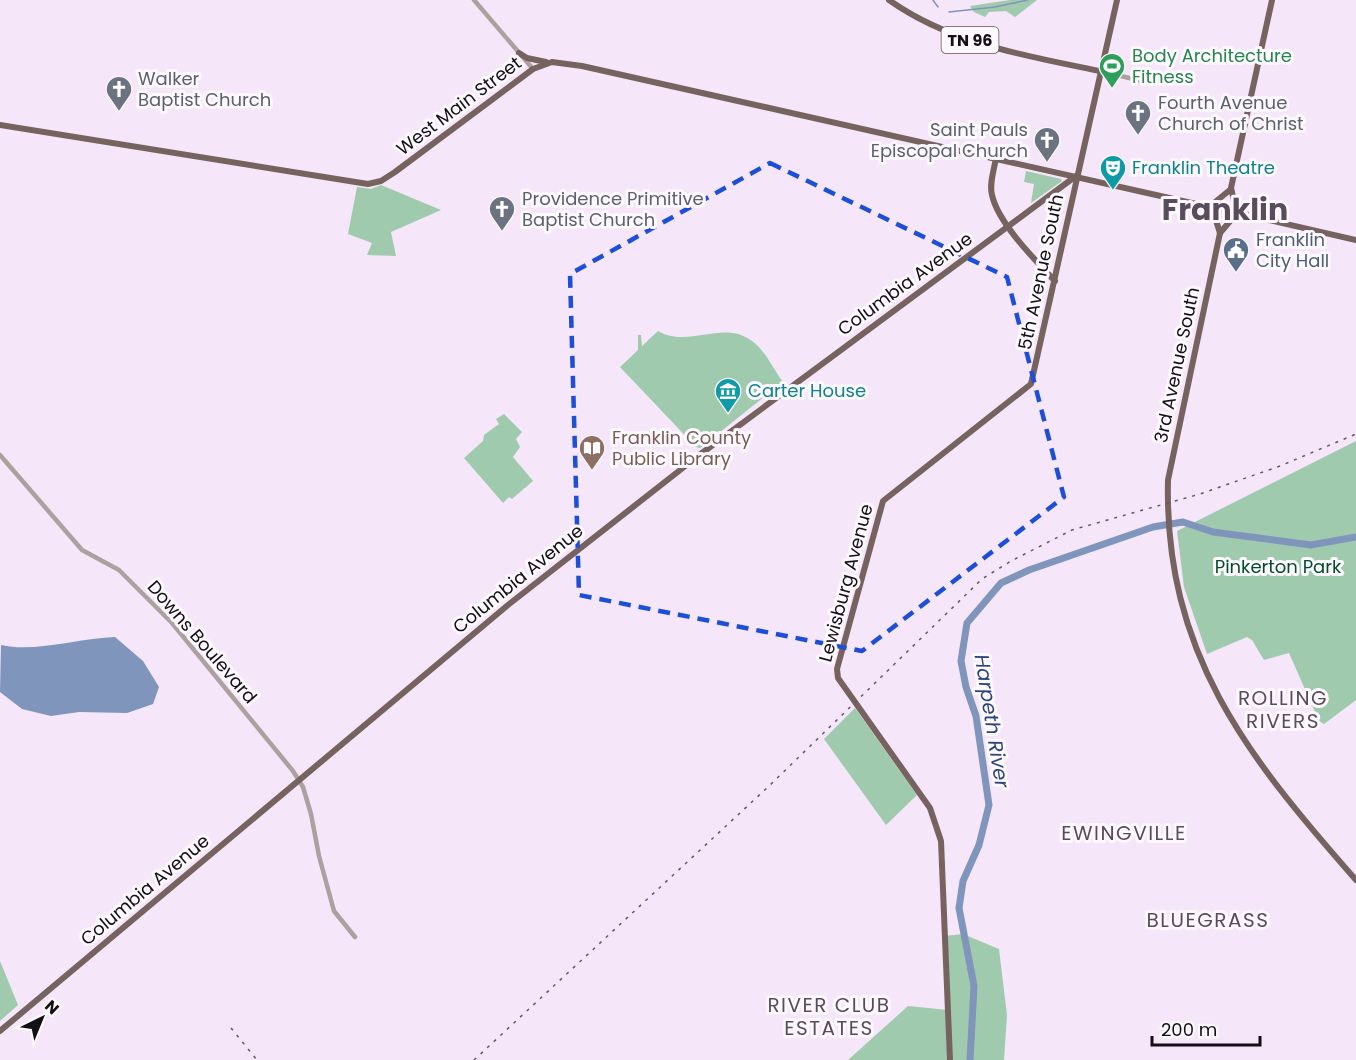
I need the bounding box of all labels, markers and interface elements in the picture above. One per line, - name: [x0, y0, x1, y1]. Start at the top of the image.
- road number: TN 96: [942, 27, 998, 53]
- place label: Body Architecture Fitness: [1132, 43, 1292, 89]
- street label: West Main Street: [391, 50, 526, 161]
- sports icon: Body Architecture Fitness: [1097, 51, 1127, 89]
- place label: Walker Baptist Church: [138, 66, 271, 112]
- church icon: Walker Baptist Church: [104, 74, 134, 112]
- place label: Fourth Avenue Church of Christ: [1158, 90, 1304, 136]
- church icon: Fourth Avenue Church of Christ: [1123, 98, 1153, 136]
- place label: Saint Pauls Episcopal Church: [871, 117, 1028, 163]
- church icon: Saint Pauls Episcopal Church: [1032, 125, 1062, 163]
- theatre icon: Franklin Theatre: [1098, 153, 1128, 191]
- place label: Franklin Theatre: [1132, 155, 1275, 180]
- place label: Providence Primitive Baptist Church: [522, 186, 704, 232]
- district label: Franklin: [1162, 188, 1288, 231]
- street label: 5th Avenue South: [1012, 192, 1069, 352]
- church icon: Providence Primitive Baptist Church: [487, 194, 517, 232]
- street label: Columbia Avenue: [832, 226, 977, 341]
- place label: Franklin City Hall: [1256, 227, 1329, 273]
- public building icon: Franklin City Hall: [1221, 235, 1251, 273]
- street label: 3rd Avenue South: [1148, 285, 1205, 445]
- museum icon: Carter House: [713, 376, 743, 414]
- place label: Carter House: [748, 378, 866, 403]
- place label: Franklin County Public Library: [612, 425, 751, 471]
- library icon: Franklin County Public Library: [577, 433, 607, 471]
- street label: Lewisburg Avenue: [812, 501, 879, 665]
- street label: Columbia Avenue: [447, 518, 588, 639]
- park label: Pinkerton Park: [1215, 554, 1342, 579]
- street label: Downs Boulevard: [142, 575, 263, 709]
- water label: Harpeth River: [968, 652, 1016, 790]
- district label: ROLLING RIVERS: [1238, 684, 1328, 735]
- district label: EWINGVILLE: [1061, 819, 1187, 847]
- street label: Columbia Avenue: [75, 828, 214, 951]
- district label: BLUEGRASS: [1147, 906, 1269, 934]
- north arrow: [12, 988, 72, 1048]
- district label: RIVER CLUB ESTATES: [767, 991, 891, 1042]
- text: N: [40, 995, 64, 1020]
- scale bar: [1152, 1009, 1260, 1047]
- text: 200 m: [1161, 1017, 1217, 1042]

